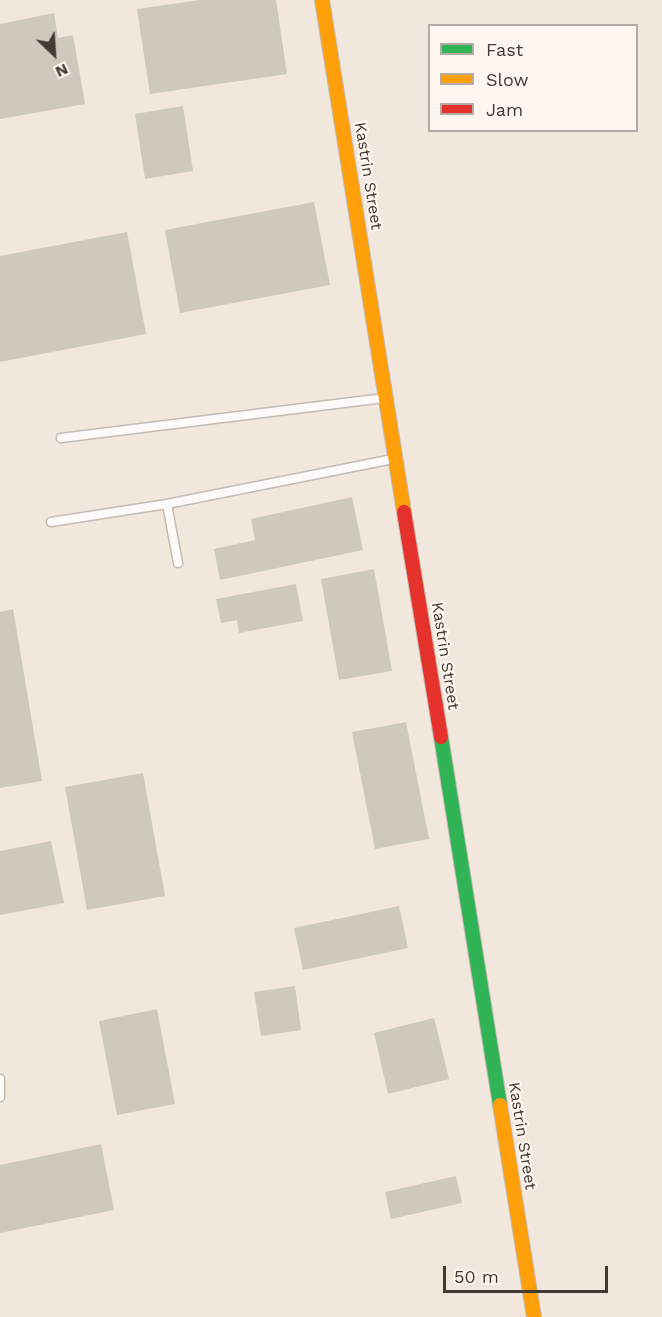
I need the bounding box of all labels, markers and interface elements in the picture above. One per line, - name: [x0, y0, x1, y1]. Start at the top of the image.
- north arrow: [24, 24, 84, 84]
- legend: [428, 24, 638, 132]
- text: Fast: [486, 39, 523, 60]
- text: N: [52, 60, 71, 82]
- text: Slow: [486, 69, 529, 90]
- text: Jam: [486, 99, 523, 120]
- street label: Kastrin Street: [350, 121, 386, 231]
- street label: Kastrin Street: [427, 601, 463, 711]
- street label: Kastrin Street: [504, 1081, 540, 1191]
- scale bar: [446, 1254, 611, 1292]
- text: 50 m: [454, 1266, 499, 1287]

